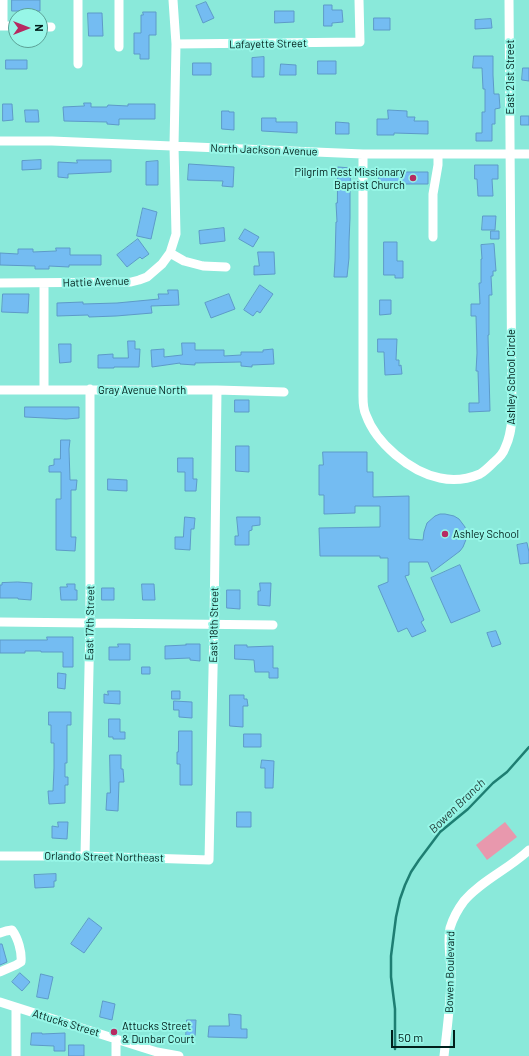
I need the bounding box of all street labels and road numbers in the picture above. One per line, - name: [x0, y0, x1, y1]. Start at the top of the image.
- street label: Lafayette Street: [229, 37, 307, 51]
- street label: East 21st Street: [503, 40, 517, 114]
- street label: North Jackson Avenue: [210, 142, 318, 158]
- street label: Hattie Avenue: [62, 274, 130, 290]
- street label: Ashley School Circle: [504, 329, 518, 425]
- street label: Gray Avenue North: [98, 383, 186, 397]
- street label: East 17th Street: [83, 585, 97, 661]
- street label: East 18th Street: [207, 587, 221, 663]
- street label: Orlando Street Northeast: [44, 849, 164, 865]
- street label: Bowen Boulevard: [443, 931, 457, 1013]
- street label: Attucks Street: [31, 1007, 101, 1039]

